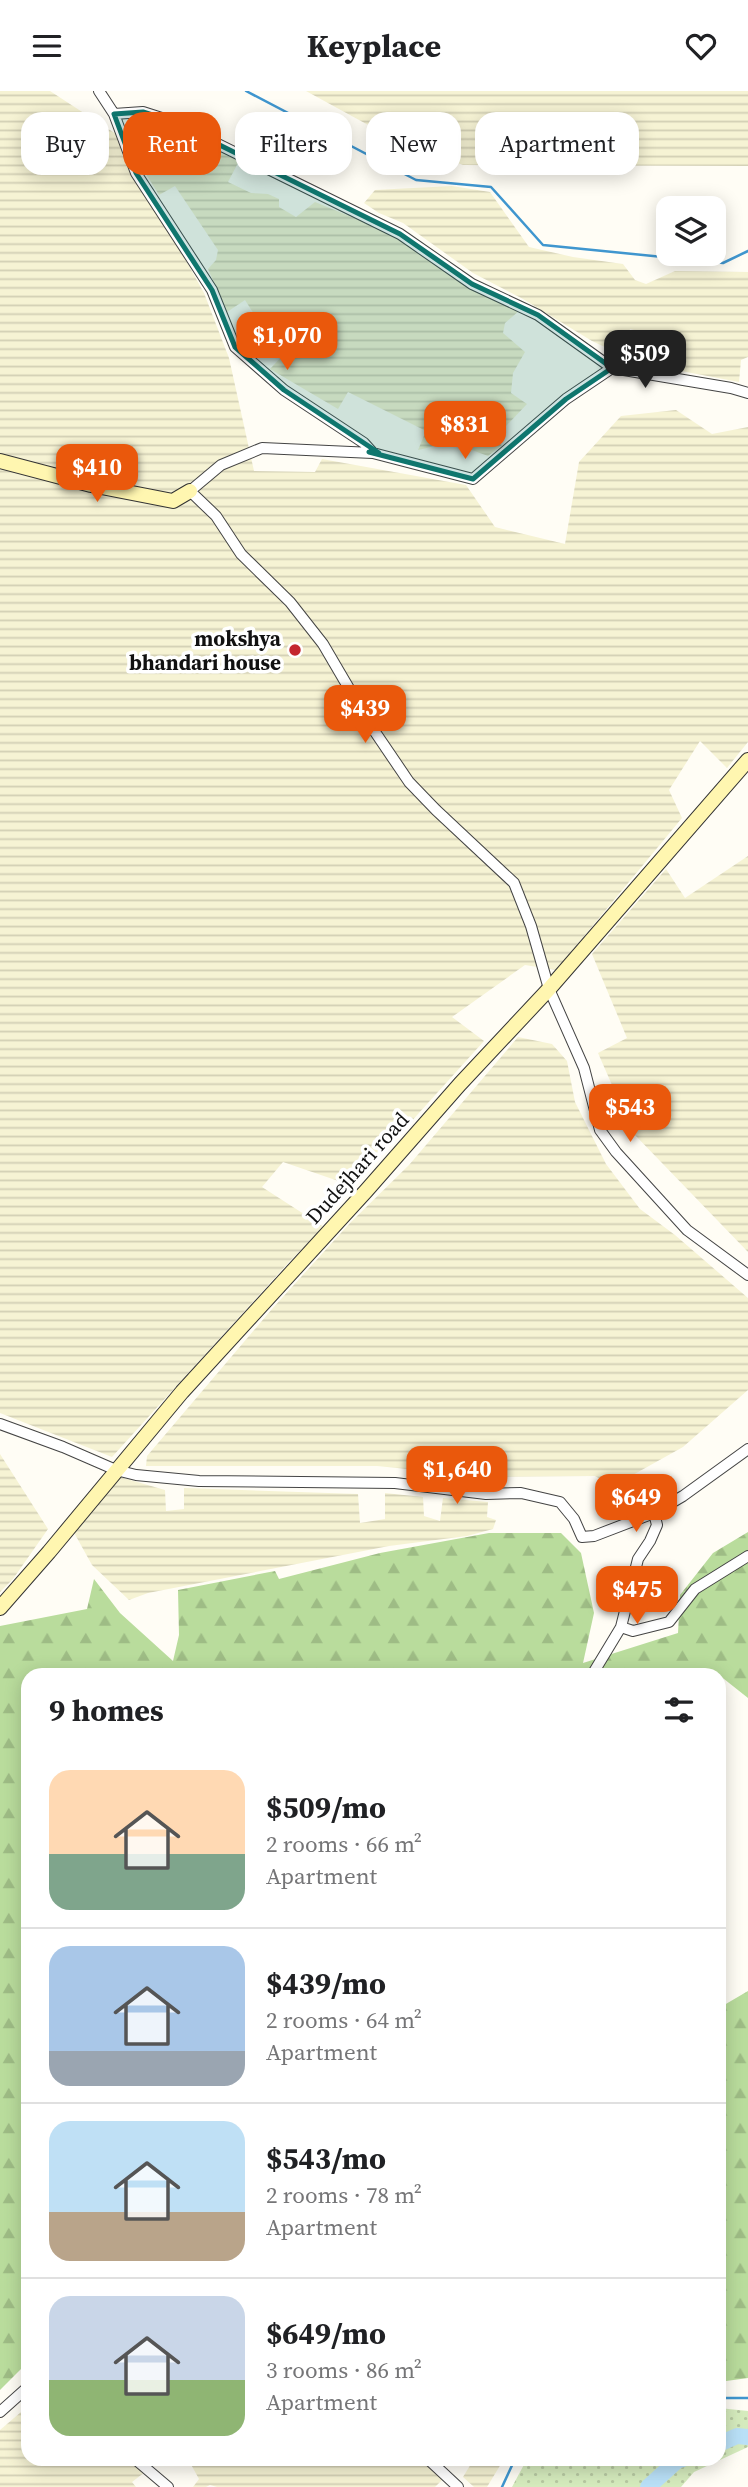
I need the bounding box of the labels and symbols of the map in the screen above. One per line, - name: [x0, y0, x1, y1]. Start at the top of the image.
- pin: $1,070: [230, 313, 344, 372]
- pin: $509: [604, 331, 686, 390]
- pin: $831: [424, 401, 506, 461]
- pin: $410: [56, 445, 138, 504]
- place label: mokshya bhandari house: [129, 624, 282, 677]
- marker: mokshya bhandari house: [287, 642, 303, 658]
- pin: $439: [324, 685, 406, 745]
- pin: $543: [589, 1084, 671, 1144]
- street label: Dudejhari road: [299, 1106, 415, 1230]
- pin: $1,640: [400, 1447, 514, 1506]
- pin: $649: [595, 1475, 677, 1534]
- pin: $475: [596, 1567, 678, 1626]

